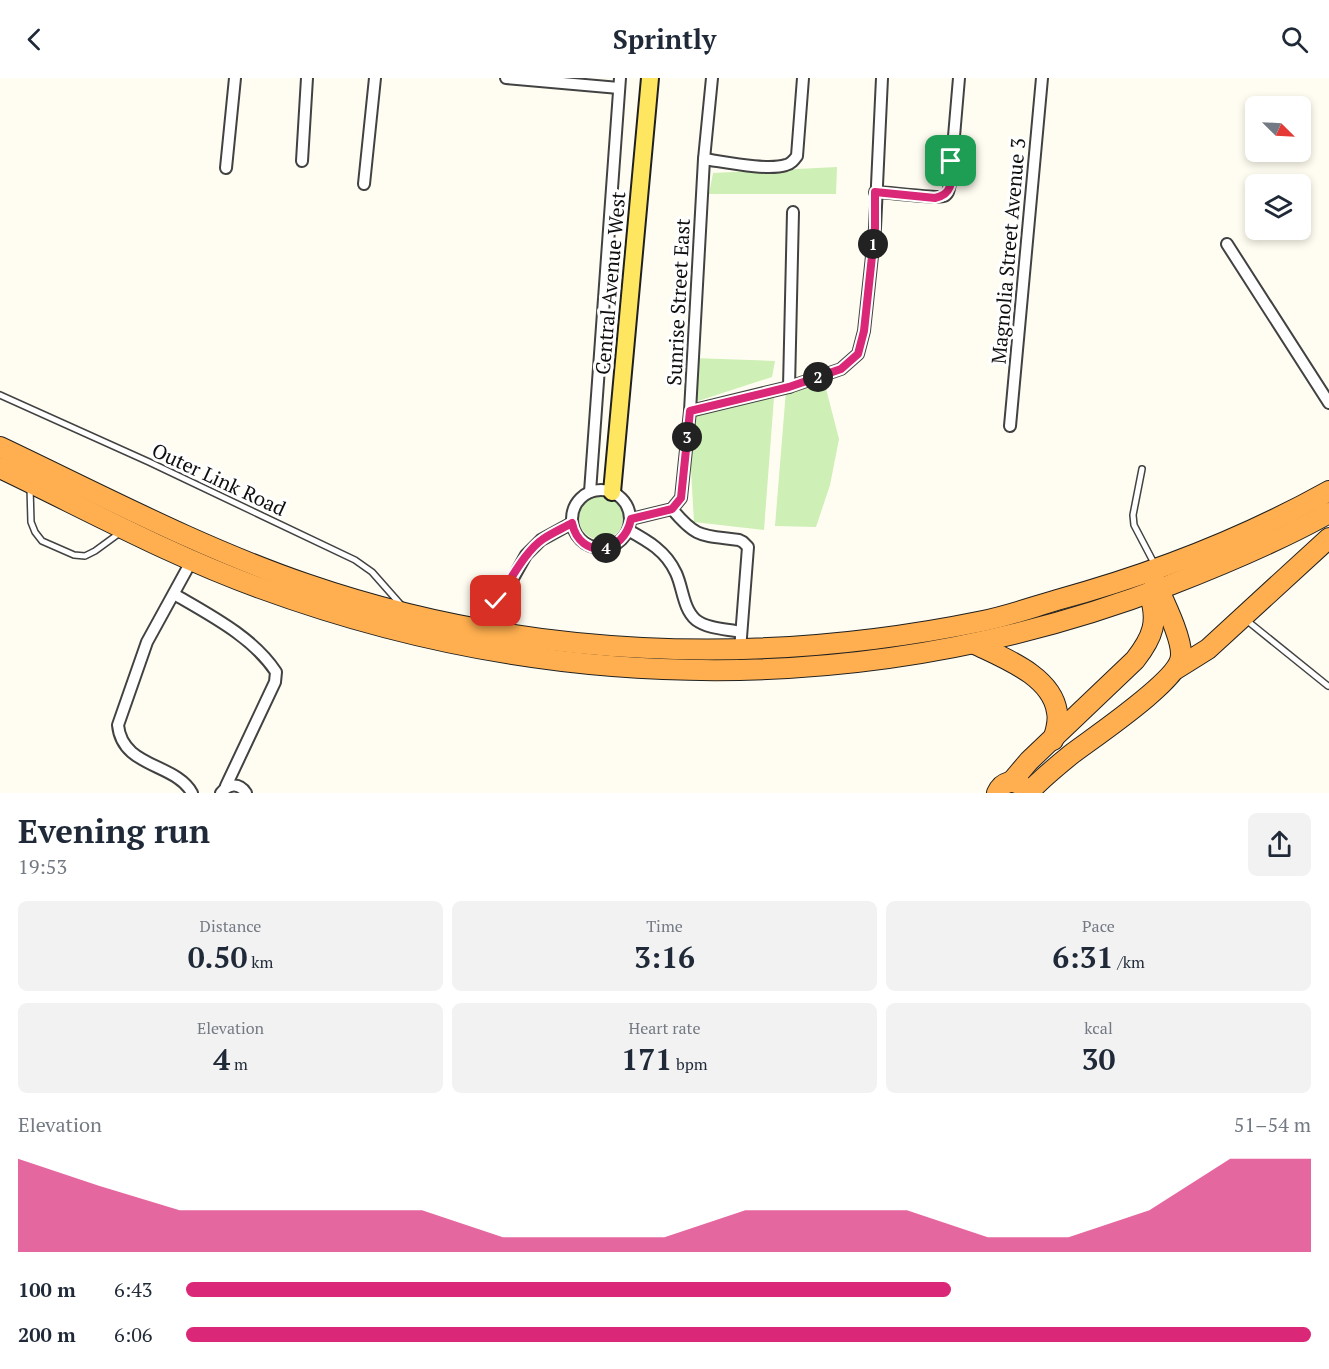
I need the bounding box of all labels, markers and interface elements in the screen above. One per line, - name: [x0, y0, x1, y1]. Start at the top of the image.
- text: Sprintly: [613, 21, 716, 57]
- icon: back: [18, 23, 51, 56]
- icon: search: [1278, 23, 1311, 56]
- north arrow: [1245, 96, 1311, 162]
- map controls: [1245, 96, 1311, 240]
- pin: [925, 135, 976, 186]
- street label: Magnolia Street Avenue 3: [985, 137, 1031, 365]
- icon: arrive: [934, 144, 967, 177]
- button: layers: [1245, 174, 1311, 240]
- street label: Central Avenue West: [589, 190, 632, 376]
- street label: Sunrise Street East: [660, 217, 696, 386]
- pin: 1: [858, 229, 888, 259]
- text: 1: [868, 233, 878, 255]
- pin: 2: [803, 362, 833, 392]
- text: 2: [813, 366, 823, 388]
- pin: 3: [672, 422, 702, 452]
- text: 3: [682, 426, 692, 448]
- street label: Outer Link Road: [148, 436, 290, 522]
- pin: 4: [591, 533, 621, 563]
- text: 4: [601, 537, 611, 559]
- pin: [470, 575, 521, 626]
- icon: check: [479, 584, 512, 617]
- text: Evening run: [18, 809, 210, 852]
- button: share: [1248, 813, 1311, 876]
- text: 19:53: [18, 853, 67, 880]
- text: Distance: [200, 915, 261, 937]
- text: Time: [646, 915, 683, 937]
- text: Pace: [1082, 915, 1115, 937]
- text: 0.50: [188, 937, 247, 977]
- text: 3:16: [634, 937, 695, 977]
- text: 6:31: [1052, 937, 1113, 977]
- text: km: [247, 951, 273, 973]
- text: /km: [1113, 951, 1145, 973]
- text: Elevation: [197, 1017, 264, 1039]
- text: Heart rate: [629, 1017, 700, 1039]
- text: kcal: [1084, 1017, 1113, 1039]
- text: 4: [213, 1039, 230, 1079]
- text: 171: [621, 1039, 672, 1079]
- text: 30: [1082, 1039, 1115, 1079]
- text: m: [230, 1053, 248, 1075]
- text: bpm: [672, 1053, 708, 1075]
- text: Elevation: [18, 1111, 102, 1138]
- text: 51–54 m: [1234, 1111, 1311, 1138]
- text: 100 m: [18, 1276, 76, 1303]
- text: 6:43: [114, 1276, 153, 1303]
- text: 200 m: [18, 1321, 76, 1348]
- text: 6:06: [114, 1321, 153, 1348]

